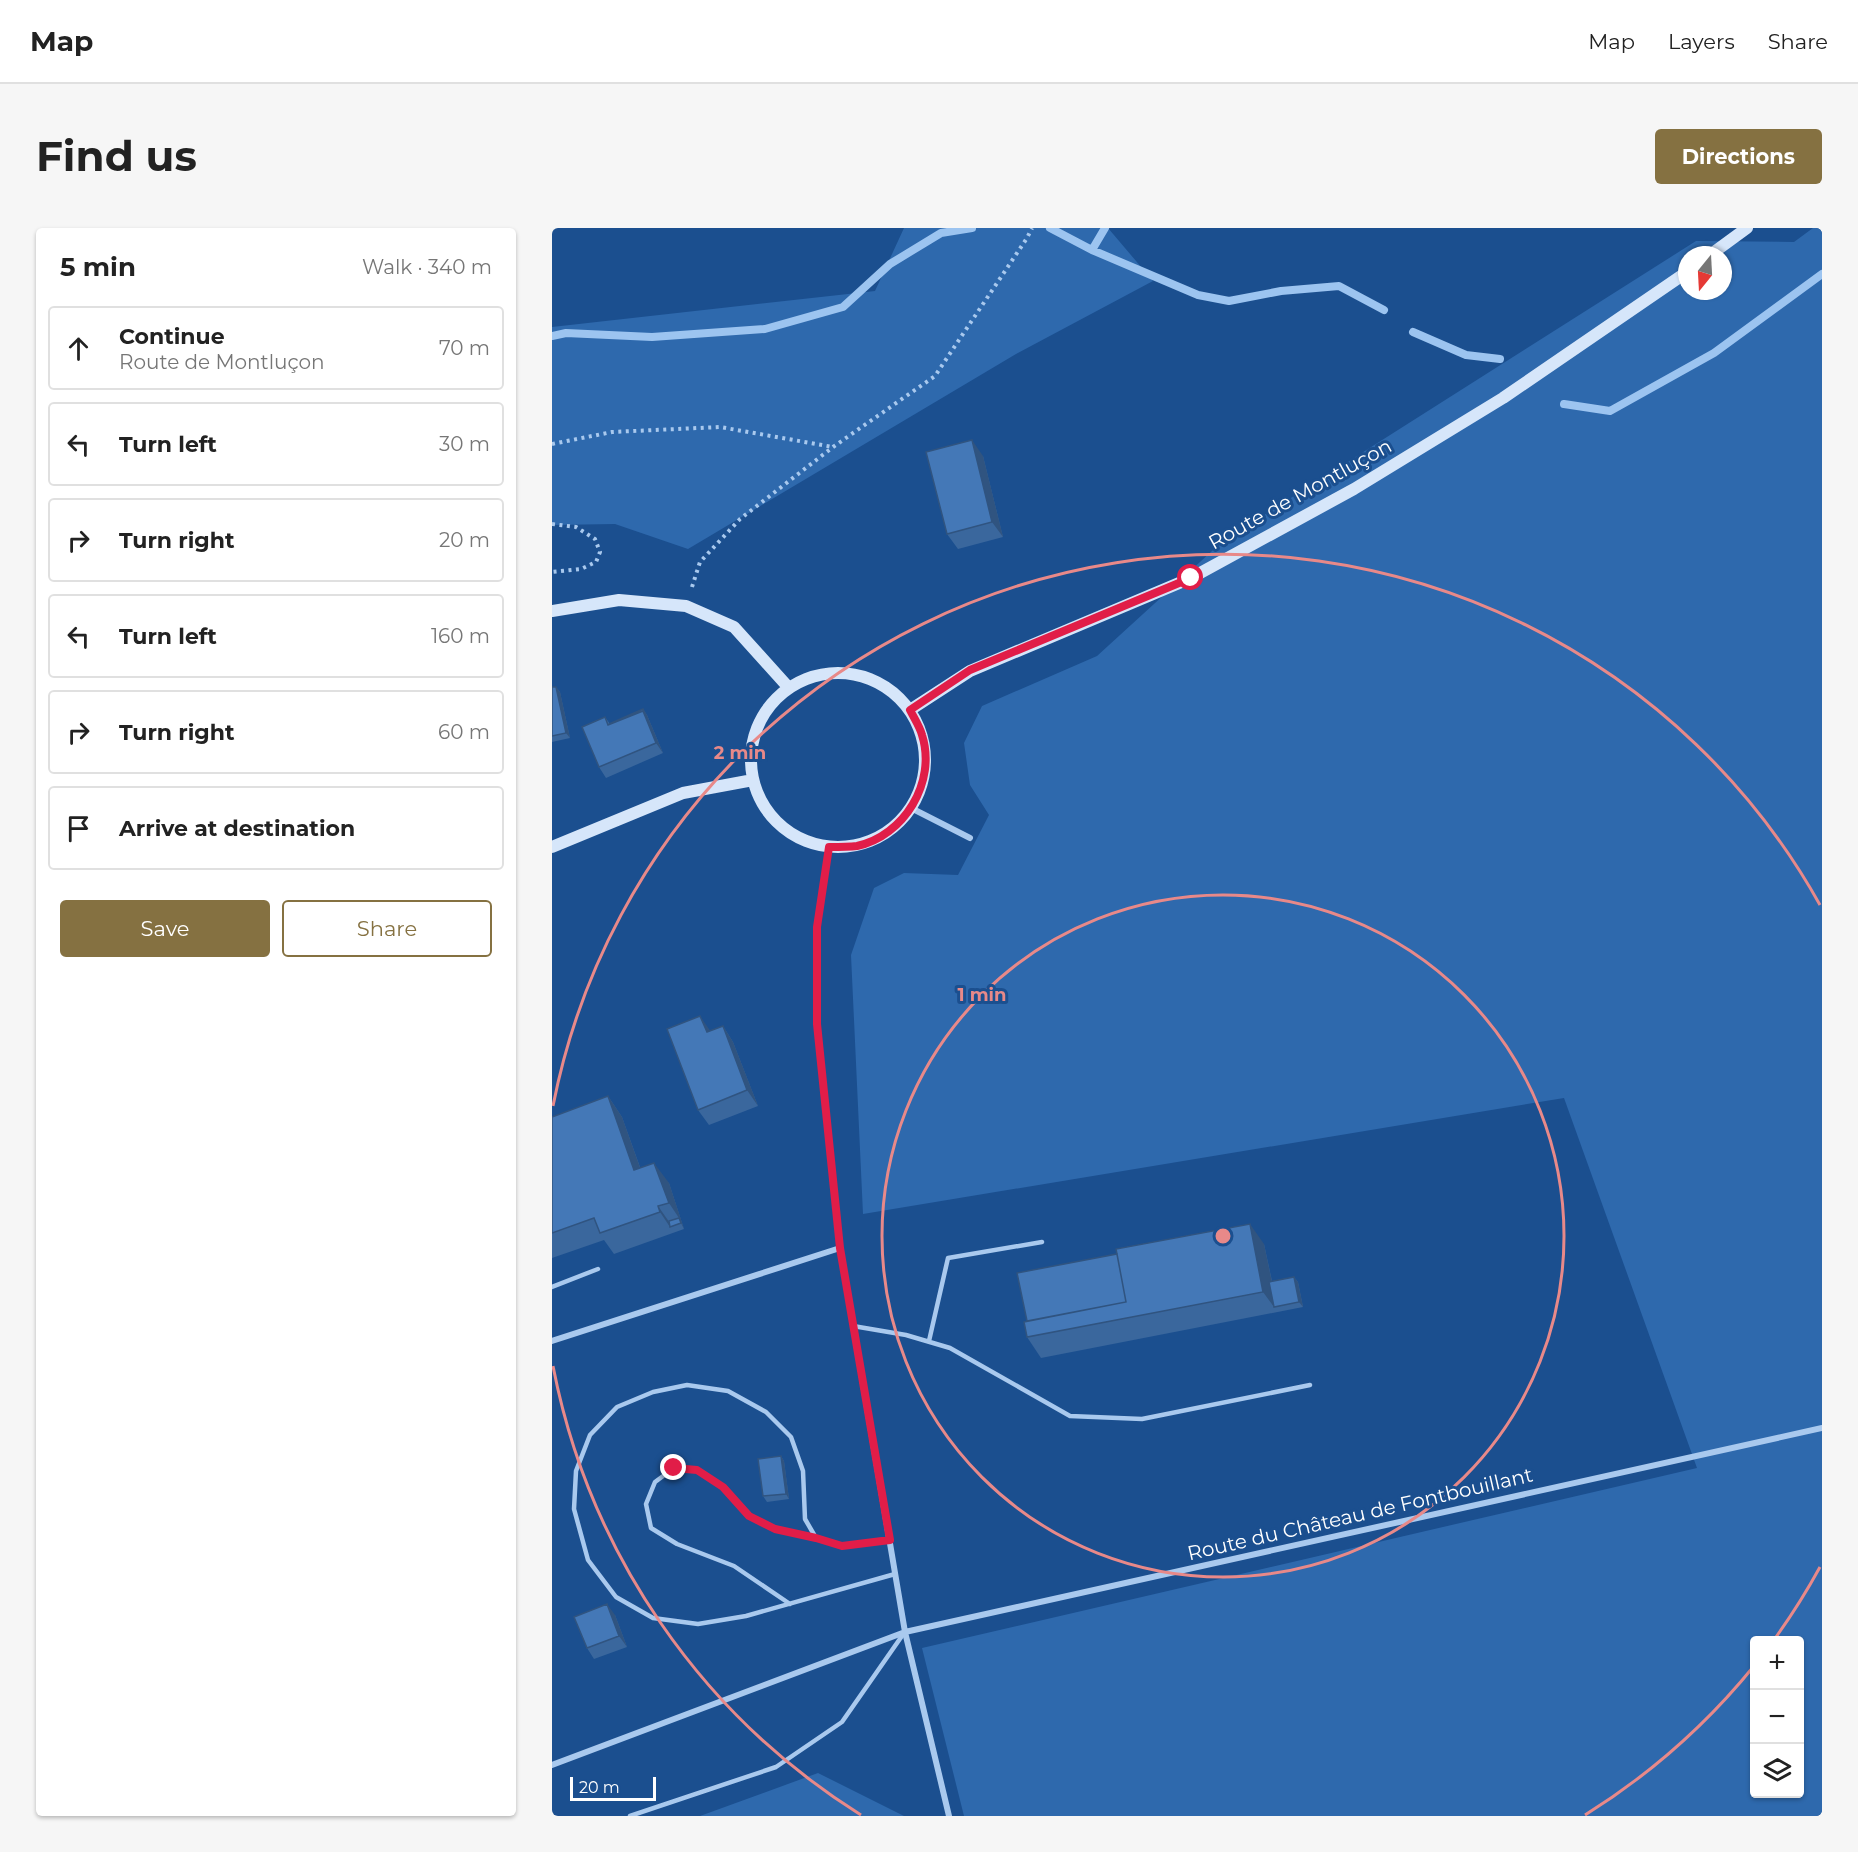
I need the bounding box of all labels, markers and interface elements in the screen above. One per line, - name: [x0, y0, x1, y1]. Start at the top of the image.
- text: Map: [30, 24, 93, 58]
- text: Map: [1588, 29, 1635, 54]
- text: Layers: [1668, 29, 1735, 54]
- text: Share: [1768, 29, 1828, 54]
- button: Directions: [1655, 129, 1822, 184]
- text: Find us: [36, 130, 197, 182]
- north arrow: [1678, 246, 1732, 300]
- text: 5 min: [60, 251, 136, 283]
- text: Walk · 340 m: [362, 255, 492, 279]
- text: Continue: [119, 323, 225, 350]
- icon: ahead: [62, 332, 95, 365]
- text: 70 m: [439, 336, 490, 360]
- text: Route de Montluçon: [119, 350, 325, 374]
- icon: left: [62, 428, 95, 461]
- text: Turn left: [119, 431, 217, 458]
- text: 30 m: [439, 432, 490, 456]
- street label: Route de Montluçon: [1204, 434, 1396, 554]
- icon: right: [62, 524, 95, 557]
- text: Turn right: [119, 527, 234, 554]
- text: 20 m: [439, 528, 490, 552]
- route start: [1177, 564, 1203, 590]
- icon: left: [62, 620, 95, 653]
- text: Turn left: [119, 623, 217, 650]
- text: 160 m: [431, 624, 490, 648]
- icon: right: [62, 716, 95, 749]
- text: Turn right: [119, 719, 234, 746]
- text: 60 m: [438, 720, 490, 744]
- text: 2 min: [714, 742, 766, 764]
- icon: arrive: [62, 812, 95, 845]
- text: Arrive at destination: [119, 815, 355, 842]
- button: Save: [60, 900, 270, 957]
- button: Share: [282, 900, 492, 957]
- text: 1 min: [958, 984, 1006, 1006]
- centre of rings: [1213, 1226, 1233, 1246]
- route end: [660, 1454, 686, 1480]
- street label: Route du Château de Fontbouillant: [1185, 1463, 1535, 1565]
- map controls: [1750, 1636, 1804, 1798]
- button: +: [1750, 1636, 1804, 1690]
- button: −: [1750, 1690, 1804, 1744]
- button: layers: [1750, 1744, 1804, 1798]
- scale bar: [570, 1774, 656, 1802]
- text: 20 m: [579, 1778, 620, 1797]

